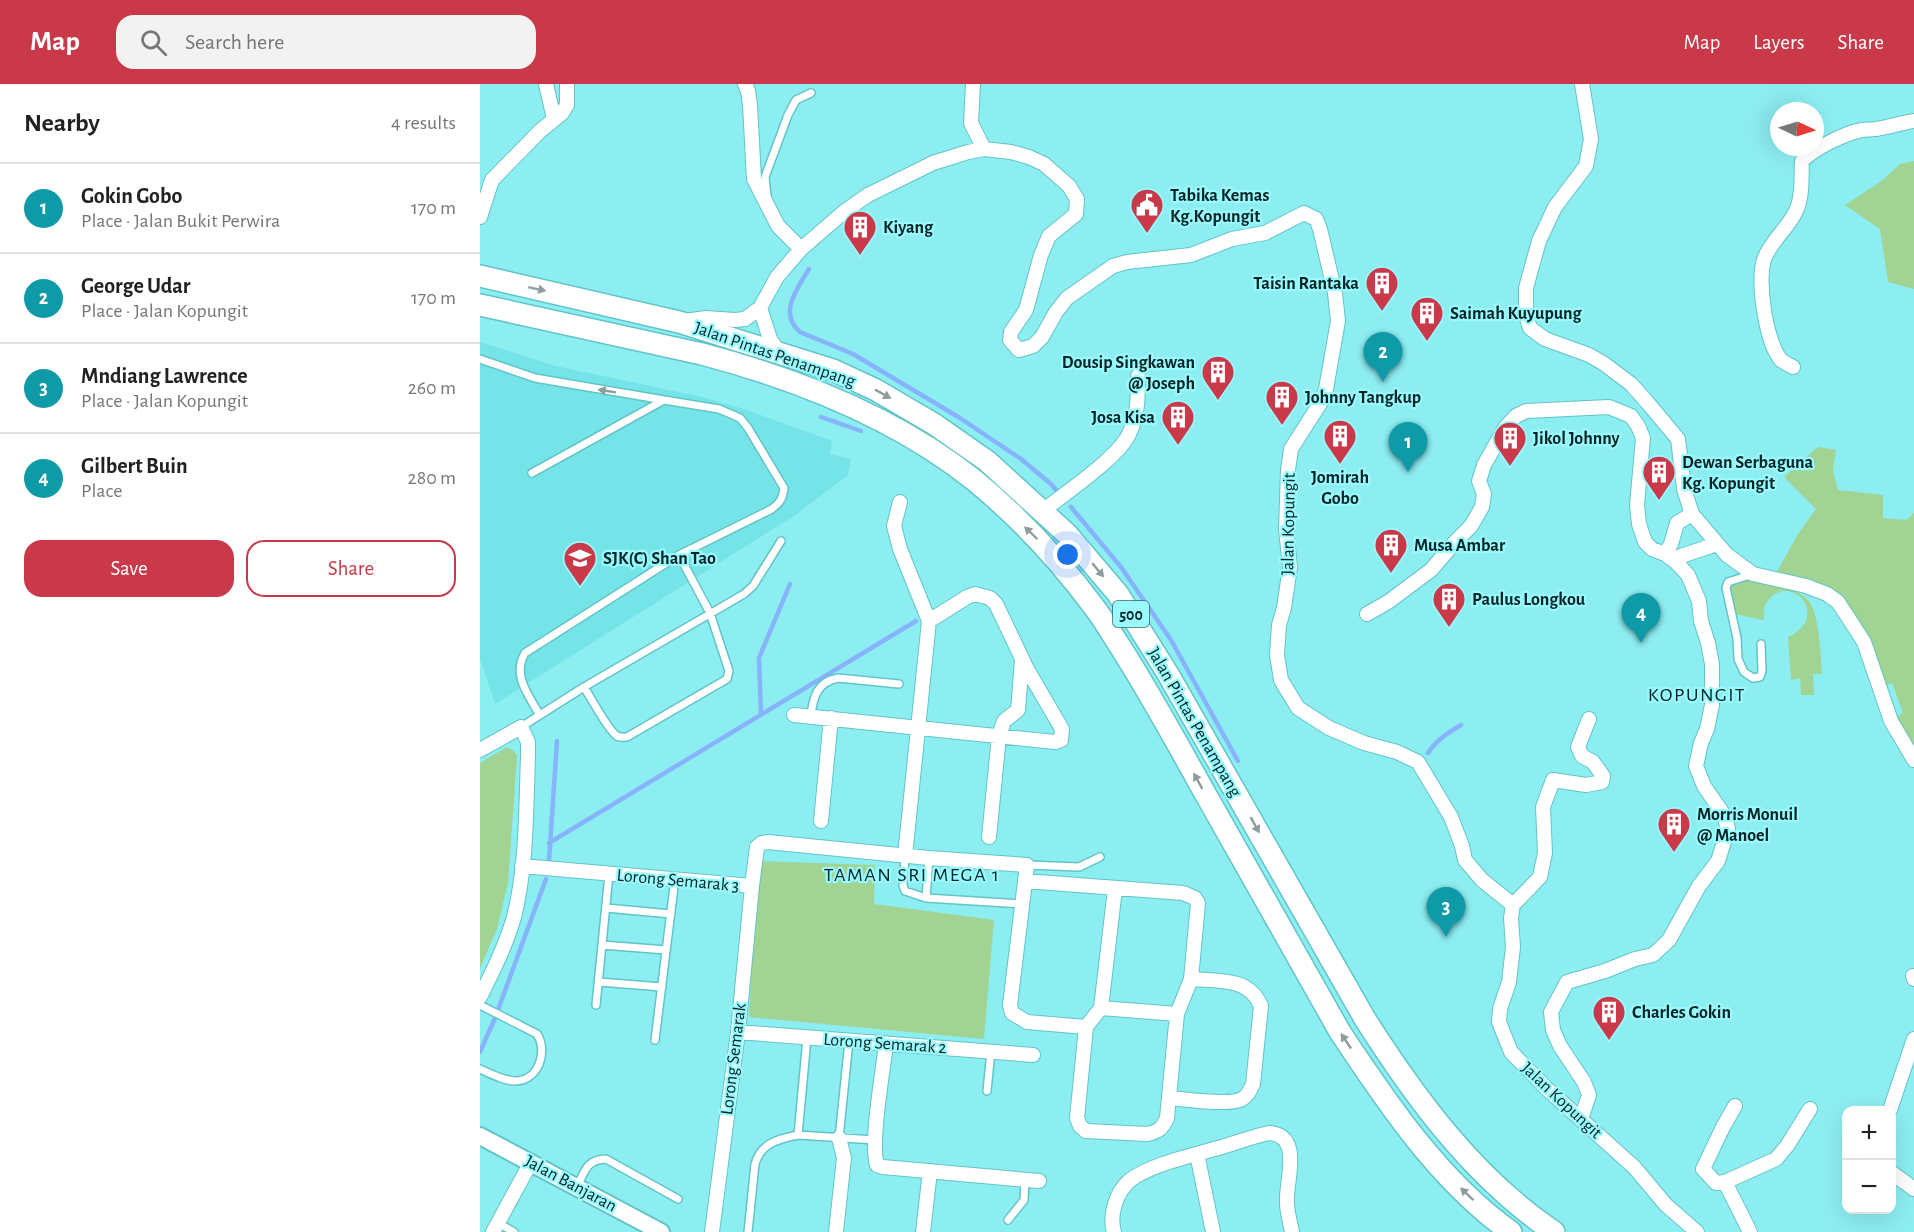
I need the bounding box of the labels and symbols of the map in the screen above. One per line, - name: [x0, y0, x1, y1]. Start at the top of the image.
- north arrow: [1770, 102, 1824, 156]
- public building icon: Tabika Kemas Kg.Kopungit: [1129, 187, 1165, 234]
- place label: Tabika Kemas Kg.Kopungit: [1170, 187, 1269, 226]
- building icon: Kiyang: [842, 209, 878, 256]
- place label: Kiyang: [883, 219, 934, 237]
- building icon: Taisin Rantaka: [1364, 265, 1400, 312]
- place label: Taisin Rantaka: [1253, 275, 1359, 293]
- one-way arrow: [528, 284, 546, 294]
- building icon: Saimah Kuyupung: [1409, 295, 1445, 342]
- place label: Saimah Kuyupung: [1450, 305, 1583, 323]
- street label: Jalan Pintas Penampang: [692, 319, 858, 391]
- pin: 2: [1364, 332, 1402, 382]
- place label: Dousip Singkawan @ Joseph: [1062, 354, 1195, 393]
- building icon: Dousip Singkawan @ Joseph: [1200, 354, 1236, 401]
- building icon: Johnny Tangkup: [1264, 379, 1300, 426]
- one-way arrow: [597, 386, 616, 395]
- one-way arrow: [875, 389, 891, 400]
- place label: Johnny Tangkup: [1305, 389, 1421, 407]
- building icon: Josa Kisa: [1160, 399, 1196, 446]
- place label: Josa Kisa: [1091, 409, 1155, 427]
- building icon: Jomirah Gobo: [1322, 418, 1358, 465]
- building icon: Jikol Johnny: [1492, 420, 1528, 467]
- pin: 1: [1388, 422, 1428, 472]
- place label: Jikol Johnny: [1533, 430, 1620, 448]
- building icon: Dewan Serbaguna Kg. Kopungit: [1641, 454, 1677, 501]
- place label: Dewan Serbaguna Kg. Kopungit: [1682, 454, 1813, 493]
- place label: Jomirah Gobo: [1311, 469, 1369, 508]
- street label: Jalan Kopungit: [1279, 472, 1299, 576]
- one-way arrow: [1023, 526, 1038, 540]
- building icon: Musa Ambar: [1373, 527, 1409, 574]
- place label: Musa Ambar: [1414, 537, 1506, 555]
- school or university icon: SJK(C) Shan Tao: [562, 540, 598, 587]
- your location: [1053, 540, 1082, 569]
- place label: SJK(C) Shan Tao: [603, 550, 716, 568]
- one-way arrow: [1091, 562, 1104, 577]
- building icon: Paulus Longkou: [1431, 581, 1467, 628]
- place label: Paulus Longkou: [1472, 591, 1586, 609]
- pin: 4: [1622, 594, 1660, 643]
- road number: 500: [1113, 601, 1149, 627]
- street label: Jalan Pintas Penampang: [1144, 645, 1244, 800]
- district label: KOPUNGIT: [1648, 685, 1746, 705]
- one-way arrow: [1193, 772, 1203, 789]
- building icon: Morris Monuil @ Manoel: [1656, 806, 1692, 853]
- place label: Morris Monuil @ Manoel: [1697, 806, 1798, 845]
- one-way arrow: [1250, 817, 1260, 834]
- district label: TAMAN SRI MEGA 1: [824, 865, 1000, 885]
- street label: Lorong Semarak 3: [616, 867, 740, 895]
- pin: 3: [1426, 888, 1466, 937]
- building icon: Charles Gokin: [1591, 994, 1627, 1041]
- street label: Lorong Semarak: [718, 1001, 750, 1116]
- place label: Charles Gokin: [1632, 1004, 1731, 1022]
- street label: Lorong Semarak 2: [823, 1031, 947, 1057]
- one-way arrow: [1340, 1034, 1352, 1050]
- street label: Jalan Kopungit: [1518, 1059, 1605, 1143]
- street label: Jalan Banjaran: [522, 1152, 620, 1216]
- one-way arrow: [1461, 1187, 1475, 1201]

